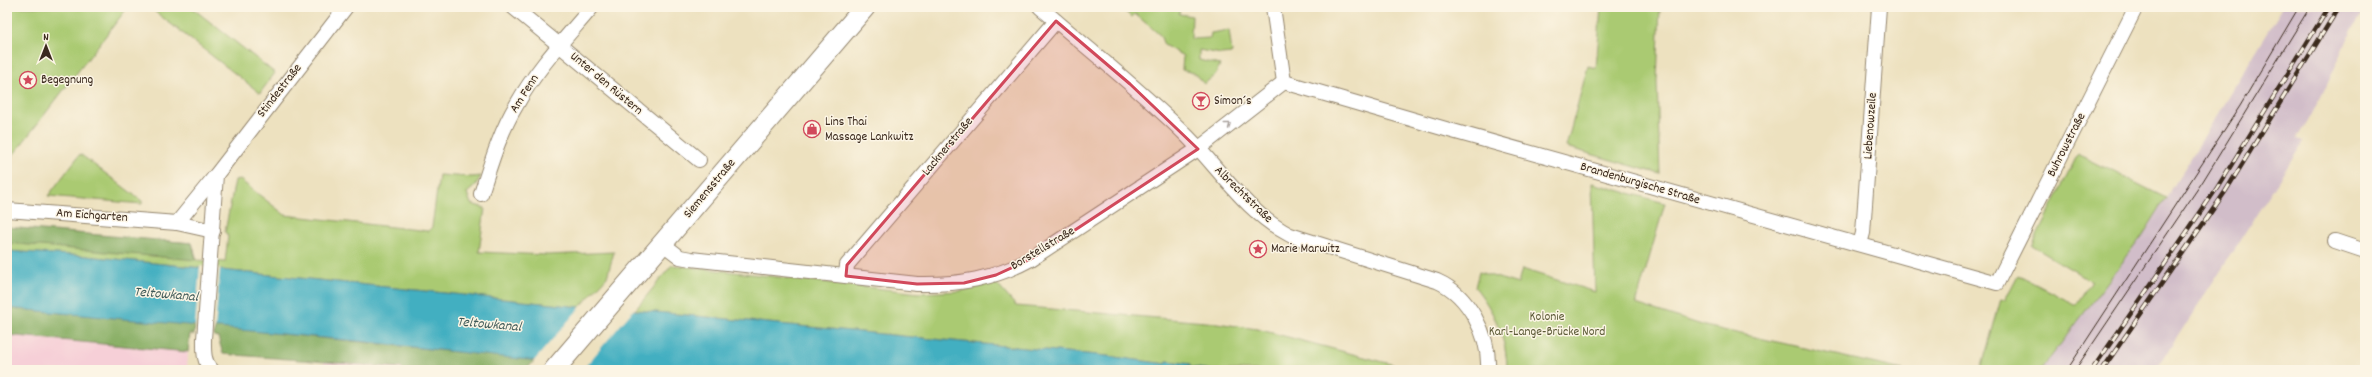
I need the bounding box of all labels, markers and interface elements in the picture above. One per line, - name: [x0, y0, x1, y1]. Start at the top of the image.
- north arrow: [26, 26, 66, 66]
- text: N: [43, 30, 49, 46]
- street label: Unter den Rüstern: [565, 48, 647, 120]
- street label: Stindestraße: [253, 60, 307, 122]
- place icon: Begegnung: [18, 70, 38, 90]
- place label: Begegnung: [41, 71, 94, 90]
- street label: Am Fenn: [506, 71, 544, 117]
- bar icon: Simon´s: [1191, 91, 1211, 111]
- place label: Simon´s: [1214, 92, 1252, 111]
- street label: Liebenowzeile: [1859, 92, 1883, 160]
- street label: Buhrowstraße: [2043, 109, 2091, 180]
- place label: Lins Thai Massage Lankwitz: [825, 113, 913, 147]
- street label: Lacknerstraße: [918, 113, 978, 181]
- shop icon: Lins Thai Massage Lankwitz: [802, 119, 822, 139]
- one-way arrow: [1224, 123, 1231, 130]
- street label: Siemensstraße: [679, 155, 741, 223]
- street label: Brandenburgische Straße: [1578, 158, 1702, 210]
- street label: Albrechtstraße: [1209, 162, 1277, 228]
- street label: Am Eichgarten: [56, 204, 128, 228]
- street label: Borstellstraße: [1007, 222, 1079, 276]
- place icon: Marie Marwitz: [1248, 239, 1268, 259]
- place label: Marie Marwitz: [1271, 240, 1340, 259]
- water label: Teltowkanal: [133, 282, 200, 308]
- park label: Kolonie Karl-Lange-Brücke Nord: [1489, 308, 1605, 342]
- water label: Teltowkanal: [456, 312, 523, 338]

